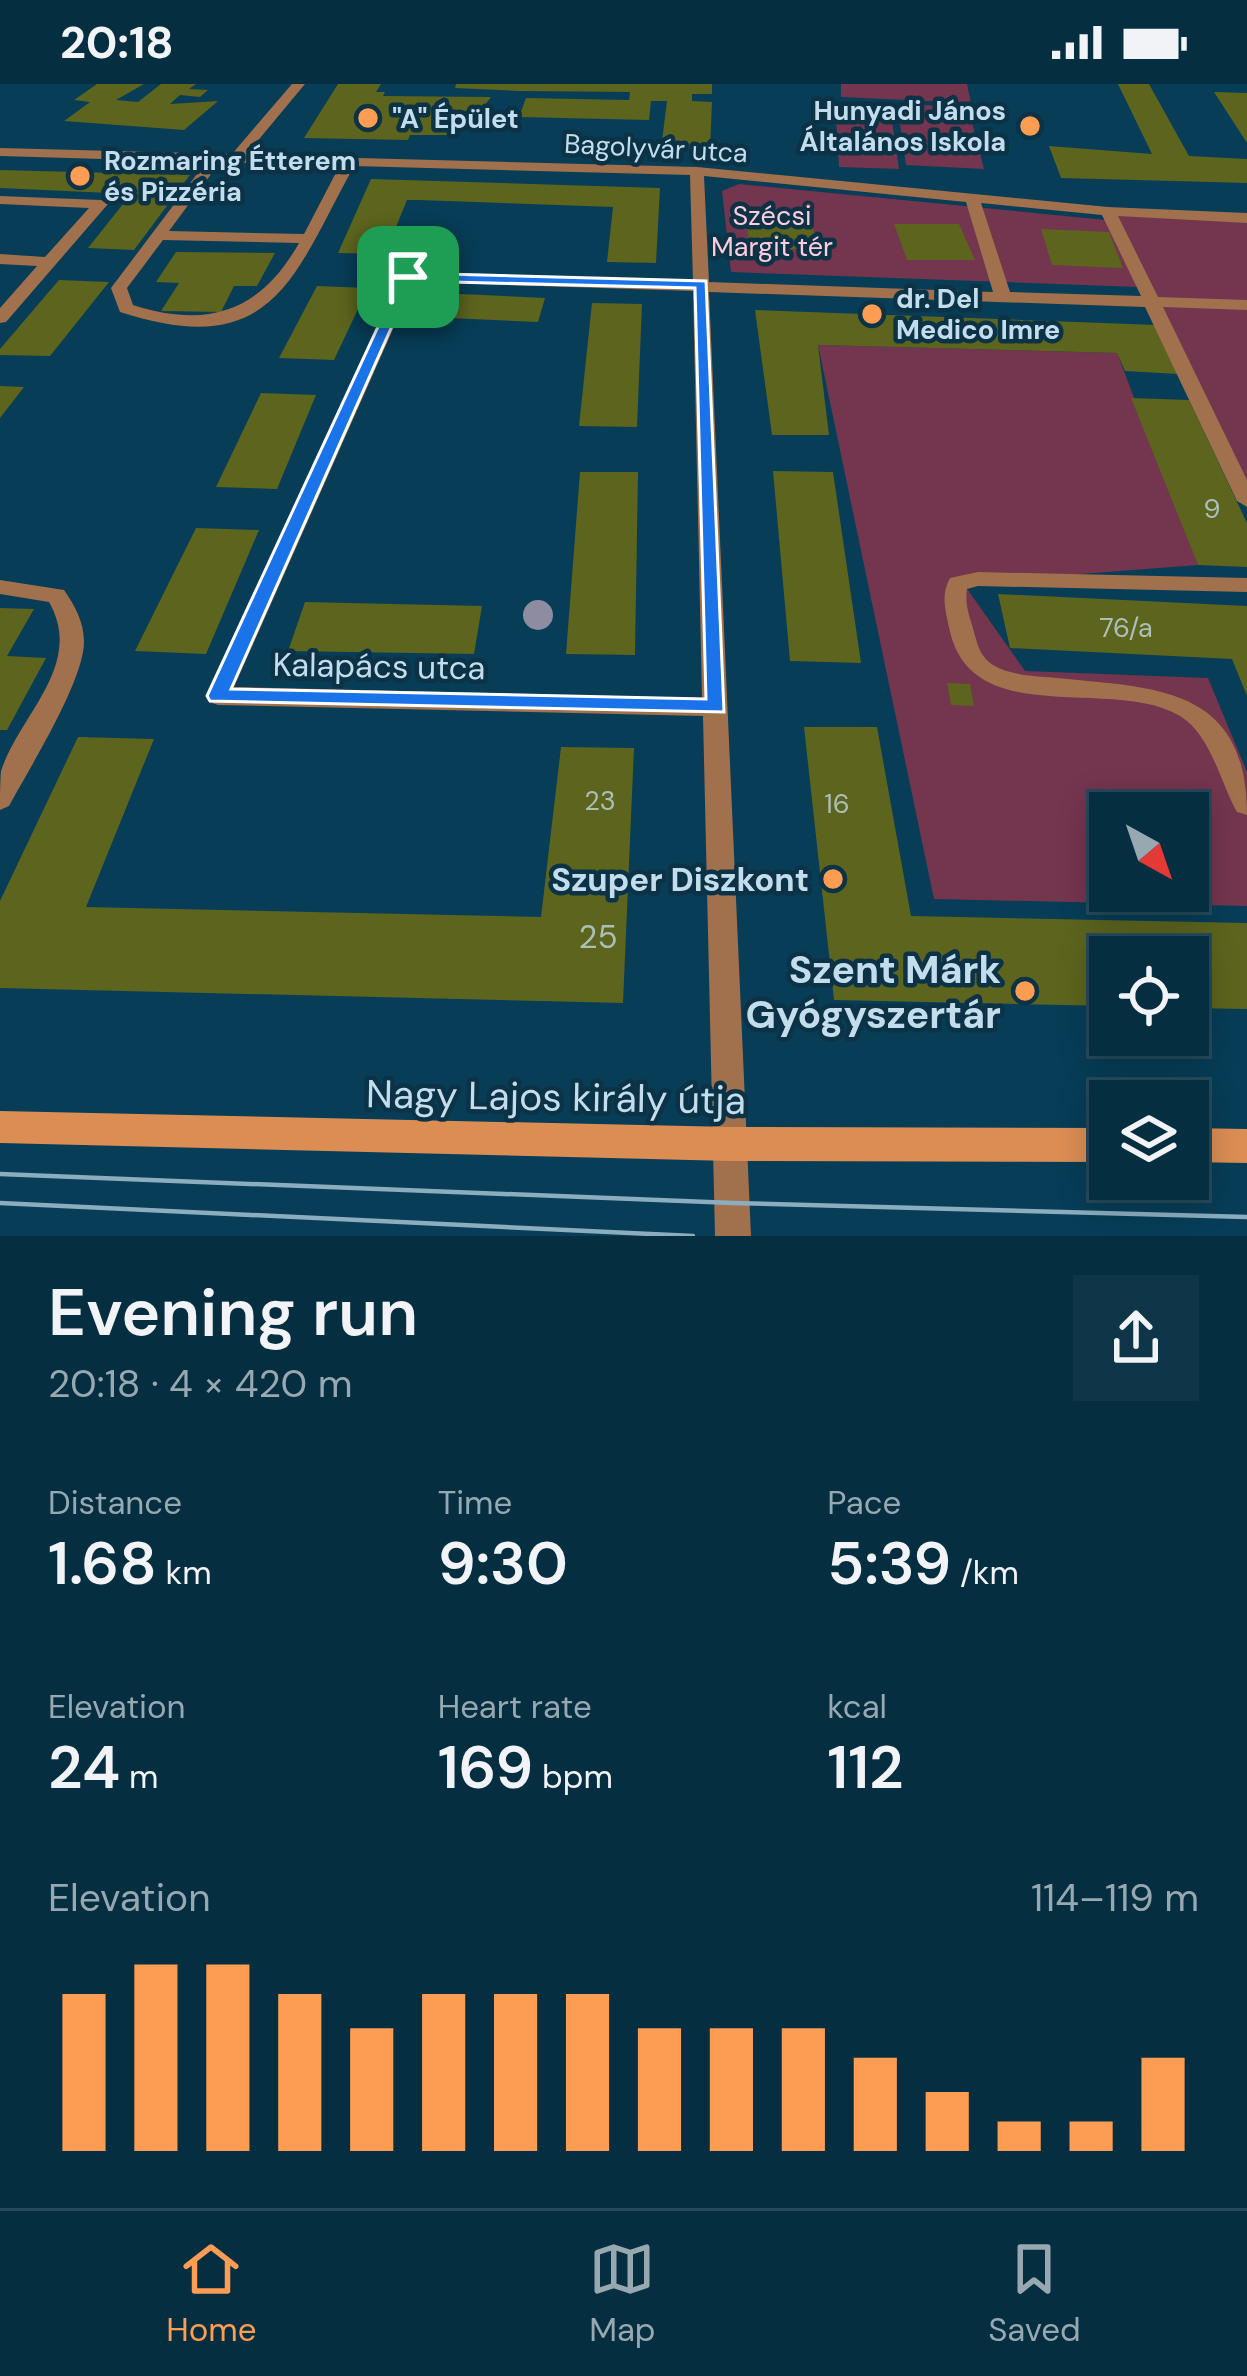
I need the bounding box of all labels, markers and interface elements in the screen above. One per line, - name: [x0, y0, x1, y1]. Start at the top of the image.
- text: 20:18: [60, 13, 174, 72]
- place label: Hunyadi János Általános Iskola: [800, 93, 1006, 159]
- place label: "A" Épület: [392, 101, 519, 136]
- marker: "A" Épület: [355, 105, 381, 131]
- marker: Hunyadi János Általános Iskola: [1017, 113, 1043, 139]
- street label: Bagolyvár utca: [563, 126, 749, 170]
- place label: Rozmaring Étterem és Pizzéria: [104, 143, 356, 209]
- marker: Rozmaring Étterem és Pizzéria: [67, 163, 93, 189]
- park label: Szécsi Margit tér: [711, 198, 833, 264]
- pin: [357, 226, 459, 328]
- icon: arrive: [375, 244, 441, 310]
- place label: dr. Del Medico Imre: [896, 281, 1060, 347]
- marker: dr. Del Medico Imre: [859, 301, 885, 327]
- house number: 9: [1204, 491, 1220, 526]
- house number: 76/a: [1099, 610, 1153, 645]
- street label: Kalapács utca: [272, 643, 486, 689]
- house number: 23: [584, 783, 616, 818]
- house number: 16: [824, 786, 850, 821]
- north arrow: [1089, 792, 1209, 912]
- map controls: [1089, 792, 1209, 1200]
- place label: Szuper Diszkont: [551, 858, 809, 901]
- marker: Szuper Diszkont: [820, 866, 846, 892]
- house number: 25: [578, 915, 618, 958]
- button: locate: [1089, 936, 1209, 1056]
- place label: Szent Márk Gyógyszertár: [745, 944, 1001, 1040]
- marker: Szent Márk Gyógyszertár: [1012, 978, 1038, 1004]
- street label: Nagy Lajos király útja: [366, 1068, 746, 1126]
- button: layers: [1089, 1080, 1209, 1200]
- text: Evening run: [48, 1270, 418, 1355]
- button: share: [1073, 1275, 1199, 1401]
- text: 20:18 · 4 × 420 m: [48, 1358, 352, 1409]
- text: Distance: [48, 1481, 182, 1524]
- text: Time: [438, 1481, 512, 1524]
- text: Pace: [827, 1481, 901, 1524]
- text: 1.68: [48, 1524, 157, 1603]
- text: 9:30: [438, 1524, 568, 1603]
- text: 5:39: [827, 1524, 951, 1603]
- text: km: [157, 1551, 212, 1594]
- text: /km: [951, 1551, 1019, 1594]
- text: Elevation: [48, 1685, 186, 1728]
- text: Heart rate: [438, 1685, 592, 1728]
- text: kcal: [827, 1685, 887, 1728]
- text: 24: [48, 1728, 120, 1807]
- text: 169: [438, 1728, 533, 1807]
- text: 112: [827, 1728, 904, 1807]
- text: m: [120, 1755, 159, 1798]
- text: bpm: [533, 1755, 613, 1798]
- text: Elevation: [48, 1872, 211, 1923]
- text: 114–119 m: [1031, 1872, 1199, 1923]
- tab: Home: [166, 2236, 257, 2351]
- tab: Map: [589, 2236, 656, 2351]
- tab: Saved: [988, 2236, 1081, 2351]

